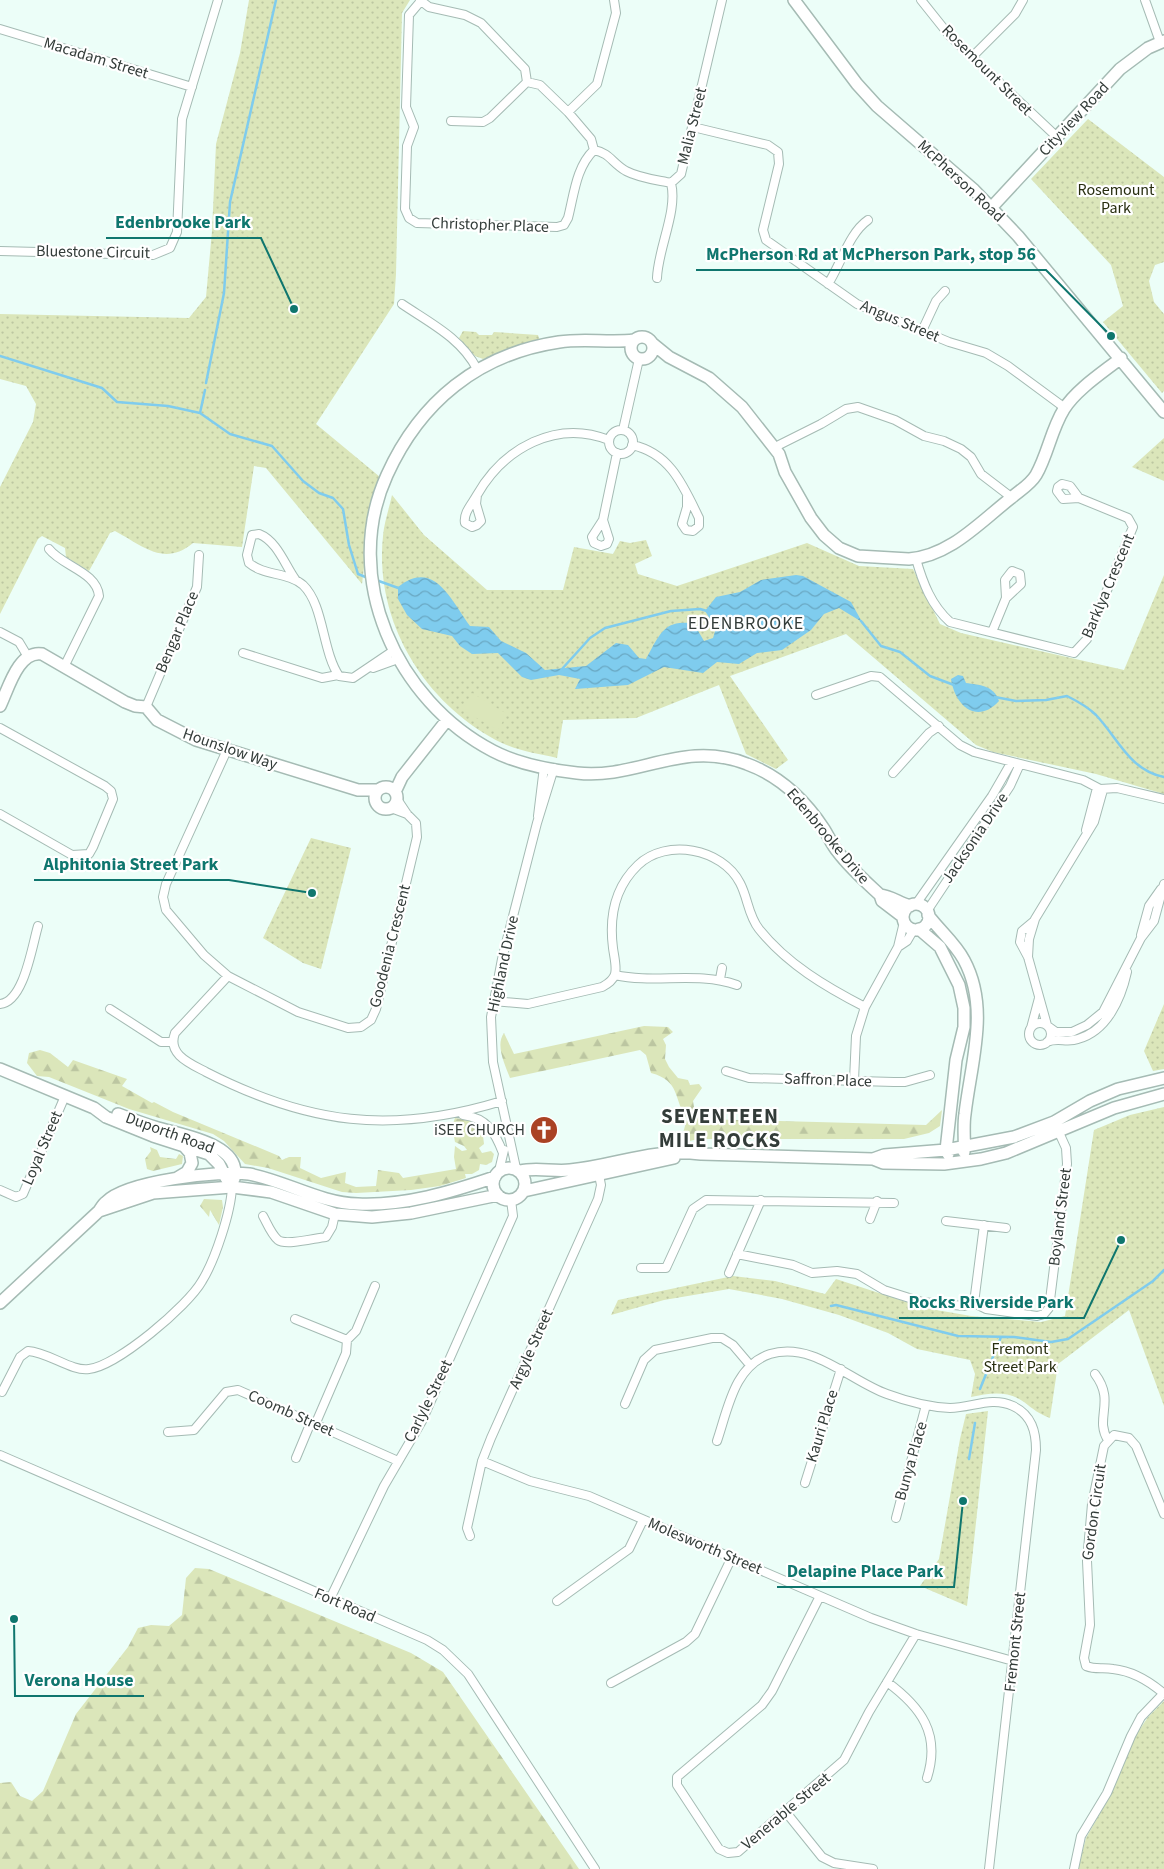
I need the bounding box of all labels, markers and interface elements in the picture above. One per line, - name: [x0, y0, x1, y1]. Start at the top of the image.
- street label: Rosemount Street: [937, 20, 1038, 121]
- street label: Macadam Street: [41, 32, 152, 85]
- street label: Cityview Road: [1034, 77, 1114, 161]
- street label: Malia Street: [672, 84, 712, 167]
- street label: McPherson Road: [913, 135, 1009, 227]
- park label: Rosemount Park: [1077, 179, 1155, 219]
- callout: Edenbrooke Park: [106, 205, 261, 238]
- text: Edenbrooke Park: [115, 210, 251, 235]
- street label: Christopher Place: [431, 212, 549, 238]
- callout: McPherson Rd at McPherson Park, stop 56: [696, 237, 1046, 270]
- street label: Bluestone Circuit: [36, 240, 151, 264]
- text: McPherson Rd at McPherson Park, stop 56: [706, 242, 1036, 267]
- street label: Angus Street: [857, 294, 944, 348]
- street label: Barklya Crescent: [1076, 530, 1140, 642]
- street label: Bengar Place: [150, 588, 204, 676]
- district label: EDENBROOKE: [688, 611, 804, 636]
- street label: Hounslow Way: [180, 723, 281, 776]
- street label: Edenbrooke Drive: [781, 783, 875, 889]
- street label: Jacksonia Drive: [937, 788, 1013, 888]
- callout: Alphitonia Street Park: [34, 847, 229, 880]
- text: Alphitonia Street Park: [43, 852, 219, 877]
- street label: Goodenia Crescent: [364, 882, 416, 1010]
- street label: Highland Drive: [482, 913, 524, 1015]
- street label: Saffron Place: [784, 1067, 872, 1093]
- district label: SEVENTEEN MILE ROCKS: [659, 1101, 781, 1155]
- street label: Loyal Street: [16, 1107, 68, 1189]
- street label: Duporth Road: [122, 1107, 218, 1159]
- church icon: iSEE CHURCH: [529, 1115, 559, 1145]
- place label: iSEE CHURCH: [434, 1119, 525, 1141]
- street label: Boyland Street: [1043, 1166, 1077, 1267]
- callout: Rocks Riverside Park: [899, 1285, 1084, 1318]
- text: Rocks Riverside Park: [908, 1290, 1074, 1315]
- street label: Argyle Street: [504, 1305, 559, 1392]
- park label: Fremont Street Park: [983, 1338, 1057, 1378]
- street label: Carlyle Street: [398, 1355, 458, 1446]
- street label: Coomb Street: [245, 1384, 338, 1442]
- street label: Kauri Place: [801, 1387, 843, 1465]
- street label: Bunya Place: [889, 1419, 933, 1503]
- street label: Gordon Circuit: [1076, 1462, 1112, 1562]
- street label: Molesworth Street: [645, 1512, 766, 1580]
- callout: Delapine Place Park: [777, 1554, 954, 1587]
- text: Delapine Place Park: [787, 1559, 944, 1584]
- street label: Fort Road: [311, 1582, 379, 1628]
- street label: Fremont Street: [999, 1590, 1031, 1693]
- callout: Verona House: [15, 1663, 144, 1696]
- text: Verona House: [24, 1668, 134, 1693]
- street label: Venerable Street: [737, 1767, 836, 1855]

